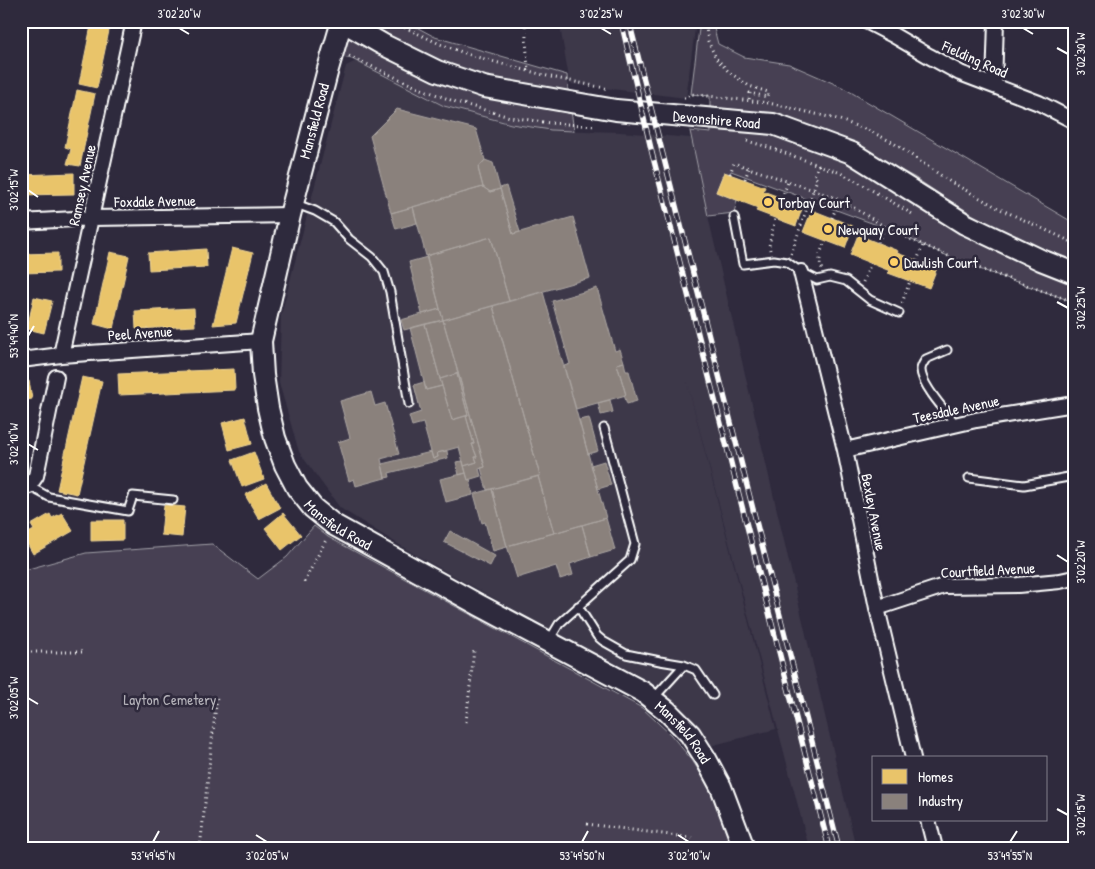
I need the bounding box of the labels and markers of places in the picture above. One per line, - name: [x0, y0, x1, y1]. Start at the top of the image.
- place label: Torbay Court: [778, 192, 851, 213]
- marker: Torbay Court: [762, 196, 774, 208]
- place label: Newquay Court: [838, 219, 920, 240]
- marker: Newquay Court: [822, 223, 834, 235]
- place label: Dawlish Court: [904, 252, 979, 273]
- marker: Dawlish Court: [888, 256, 900, 268]

